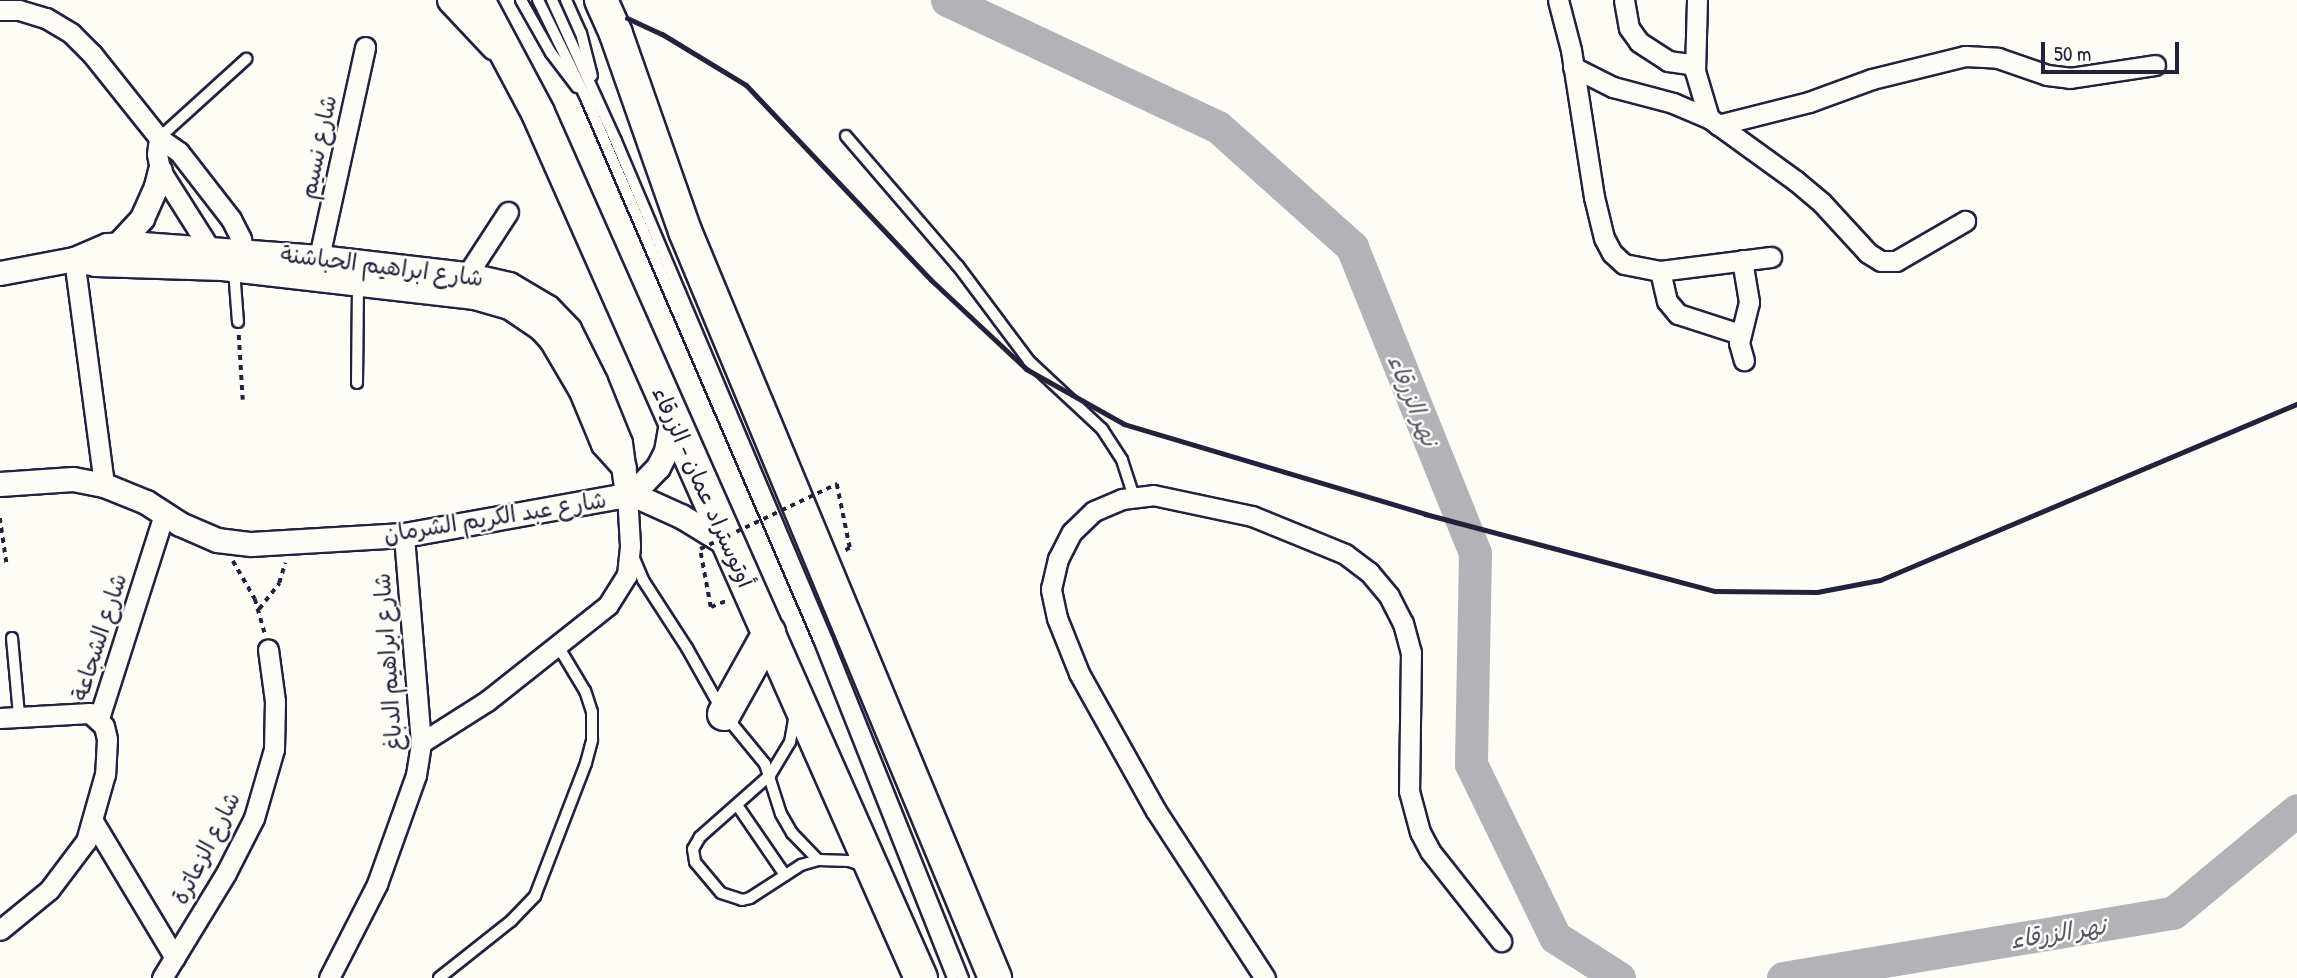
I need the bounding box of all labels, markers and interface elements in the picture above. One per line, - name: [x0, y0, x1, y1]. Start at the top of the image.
- scale bar: [2045, 28, 2183, 72]
- text: 50 m: [2054, 39, 2091, 68]
- street label: شارع نسيم: [294, 93, 342, 201]
- street label: شارع ابراهيم الحباشنة: [279, 240, 485, 292]
- water label: نهر الزرقاء: [1382, 350, 1444, 450]
- street label: أوتوستراد عمان - الزرقاء: [646, 382, 760, 592]
- street label: شارع عبد الكريم الشرمان: [382, 486, 608, 548]
- street label: شارع الشجاعة: [65, 570, 133, 704]
- street label: شارع ابراهيم الدباغ: [368, 572, 408, 752]
- street label: شارع الزعاترة: [166, 787, 246, 909]
- water label: نهر الزرقاء: [2008, 911, 2108, 955]

